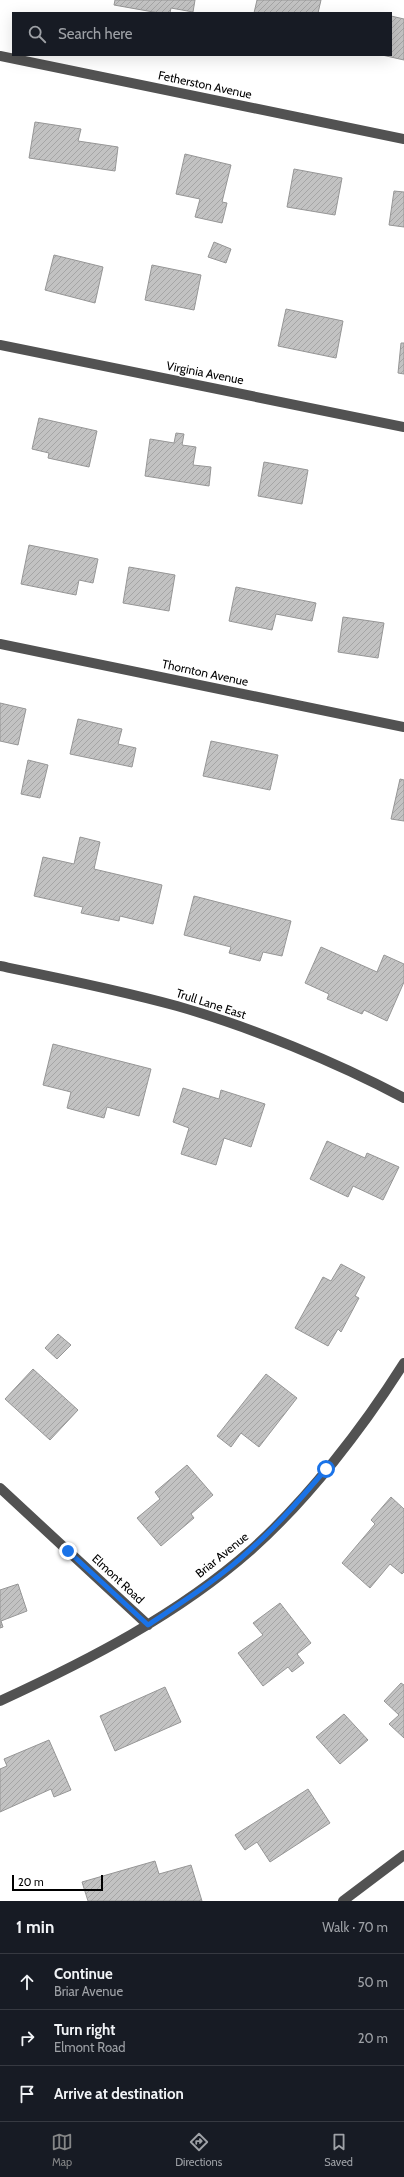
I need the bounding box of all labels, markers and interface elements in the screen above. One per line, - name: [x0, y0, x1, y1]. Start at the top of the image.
- search box: [12, 12, 392, 56]
- icon: search: [26, 23, 48, 45]
- text: Search here: [58, 25, 133, 43]
- street label: Fetherston Avenue: [157, 67, 253, 102]
- street label: Virginia Avenue: [165, 358, 245, 387]
- street label: Thornton Avenue: [161, 656, 250, 689]
- street label: Trull Lane East: [174, 985, 248, 1022]
- route start: [317, 1460, 335, 1478]
- street label: Briar Avenue: [192, 1529, 251, 1580]
- route end: [59, 1542, 77, 1560]
- street label: Elmont Road: [89, 1551, 148, 1607]
- scale bar: [12, 1873, 103, 1892]
- text: 20 m: [18, 1875, 44, 1889]
- text: 1 min: [16, 1917, 54, 1937]
- text: Walk · 70 m: [322, 1919, 388, 1935]
- text: Continue: [54, 1965, 113, 1983]
- icon: ahead: [16, 1971, 38, 1993]
- text: 50 m: [358, 1974, 388, 1990]
- text: Briar Avenue: [54, 1983, 123, 1999]
- text: Turn right: [54, 2021, 115, 2039]
- icon: right: [16, 2027, 38, 2049]
- text: 20 m: [358, 2030, 388, 2046]
- text: Elmont Road: [54, 2039, 126, 2055]
- icon: arrive: [16, 2083, 38, 2105]
- text: Arrive at destination: [54, 2085, 184, 2103]
- tab: Map: [51, 2131, 73, 2169]
- tab: Directions: [175, 2131, 222, 2169]
- tab: Saved: [324, 2131, 353, 2169]

